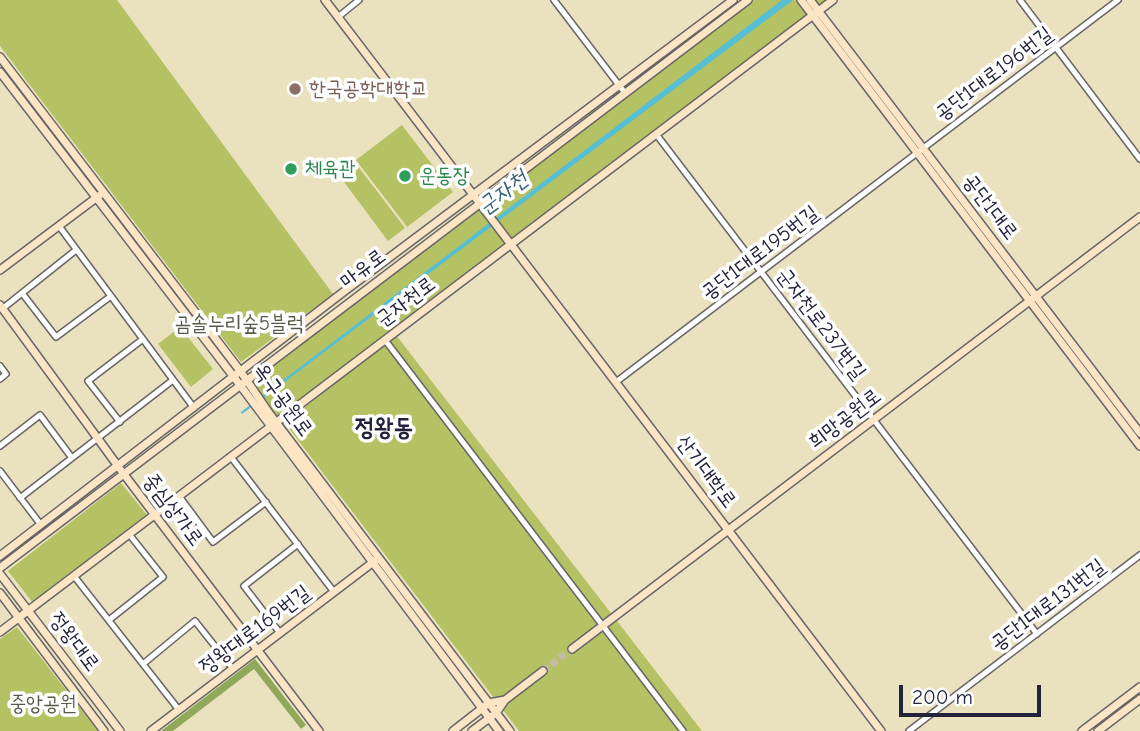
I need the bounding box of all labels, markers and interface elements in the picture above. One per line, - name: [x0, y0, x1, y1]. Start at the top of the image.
- street label: 공단1대로196번길: [930, 22, 1058, 126]
- place label: 한국공학대학교: [309, 76, 427, 102]
- marker: 한국공학대학교: [287, 81, 303, 97]
- place label: 체육관: [305, 156, 356, 182]
- marker: 체육관: [283, 161, 299, 177]
- place label: 운동장: [419, 163, 470, 189]
- water label: 군자천: [473, 165, 533, 221]
- marker: 운동장: [397, 168, 413, 184]
- street label: 공단1대로: [957, 169, 1023, 245]
- street label: 공단1대로195번길: [696, 201, 824, 305]
- street label: 마유로: [335, 244, 391, 294]
- street label: 군자천로237번길: [771, 263, 871, 385]
- street label: 군자천로: [371, 272, 441, 332]
- park label: 곰솔누리숲5블럭: [174, 311, 304, 337]
- street label: 옥구공원로: [248, 358, 318, 442]
- street label: 희망공원로: [804, 384, 886, 454]
- district label: 정왕동: [355, 414, 413, 442]
- street label: 산기대학로: [671, 431, 741, 513]
- street label: 중심상가로: [138, 469, 208, 551]
- street label: 공단1대로131번길: [986, 554, 1110, 656]
- street label: 정왕대로169번길: [195, 580, 315, 680]
- street label: 정왕대로: [44, 607, 104, 677]
- scale bar: [902, 672, 1044, 716]
- text: 200 m: [912, 685, 973, 709]
- park label: 중앙공원: [9, 691, 77, 717]

